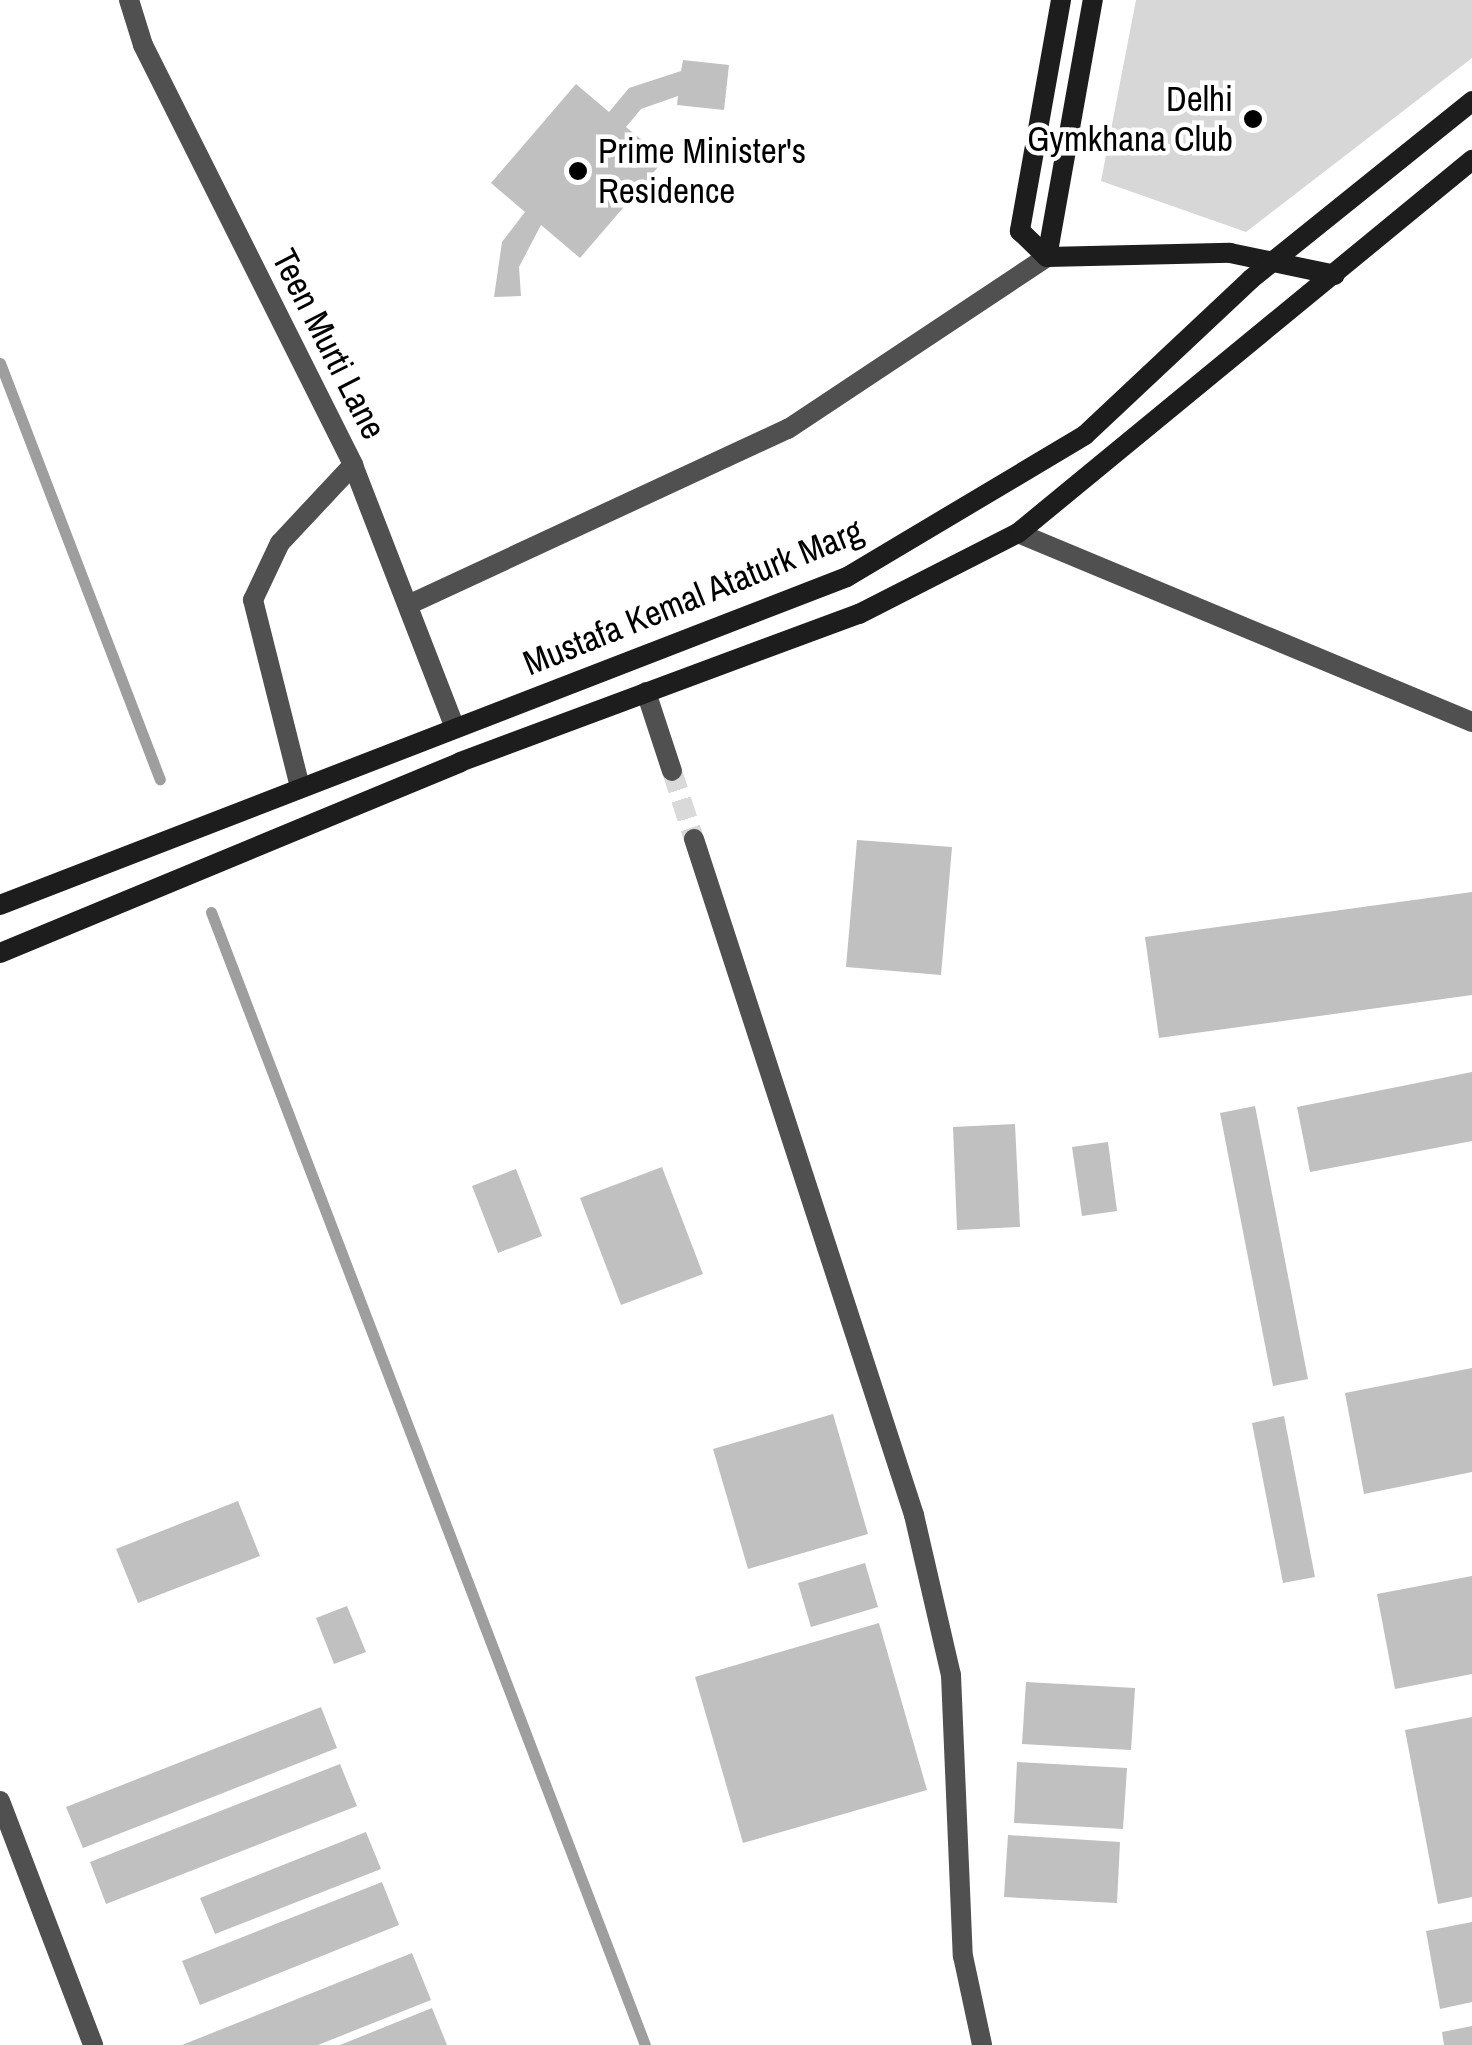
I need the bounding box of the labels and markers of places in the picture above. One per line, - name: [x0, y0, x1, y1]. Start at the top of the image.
- place label: Delhi Gymkhana Club: [1027, 78, 1233, 160]
- marker: Delhi Gymkhana Club: [1242, 108, 1264, 130]
- place label: Prime Minister's Residence: [598, 130, 806, 212]
- marker: Prime Minister's Residence: [567, 160, 589, 182]

